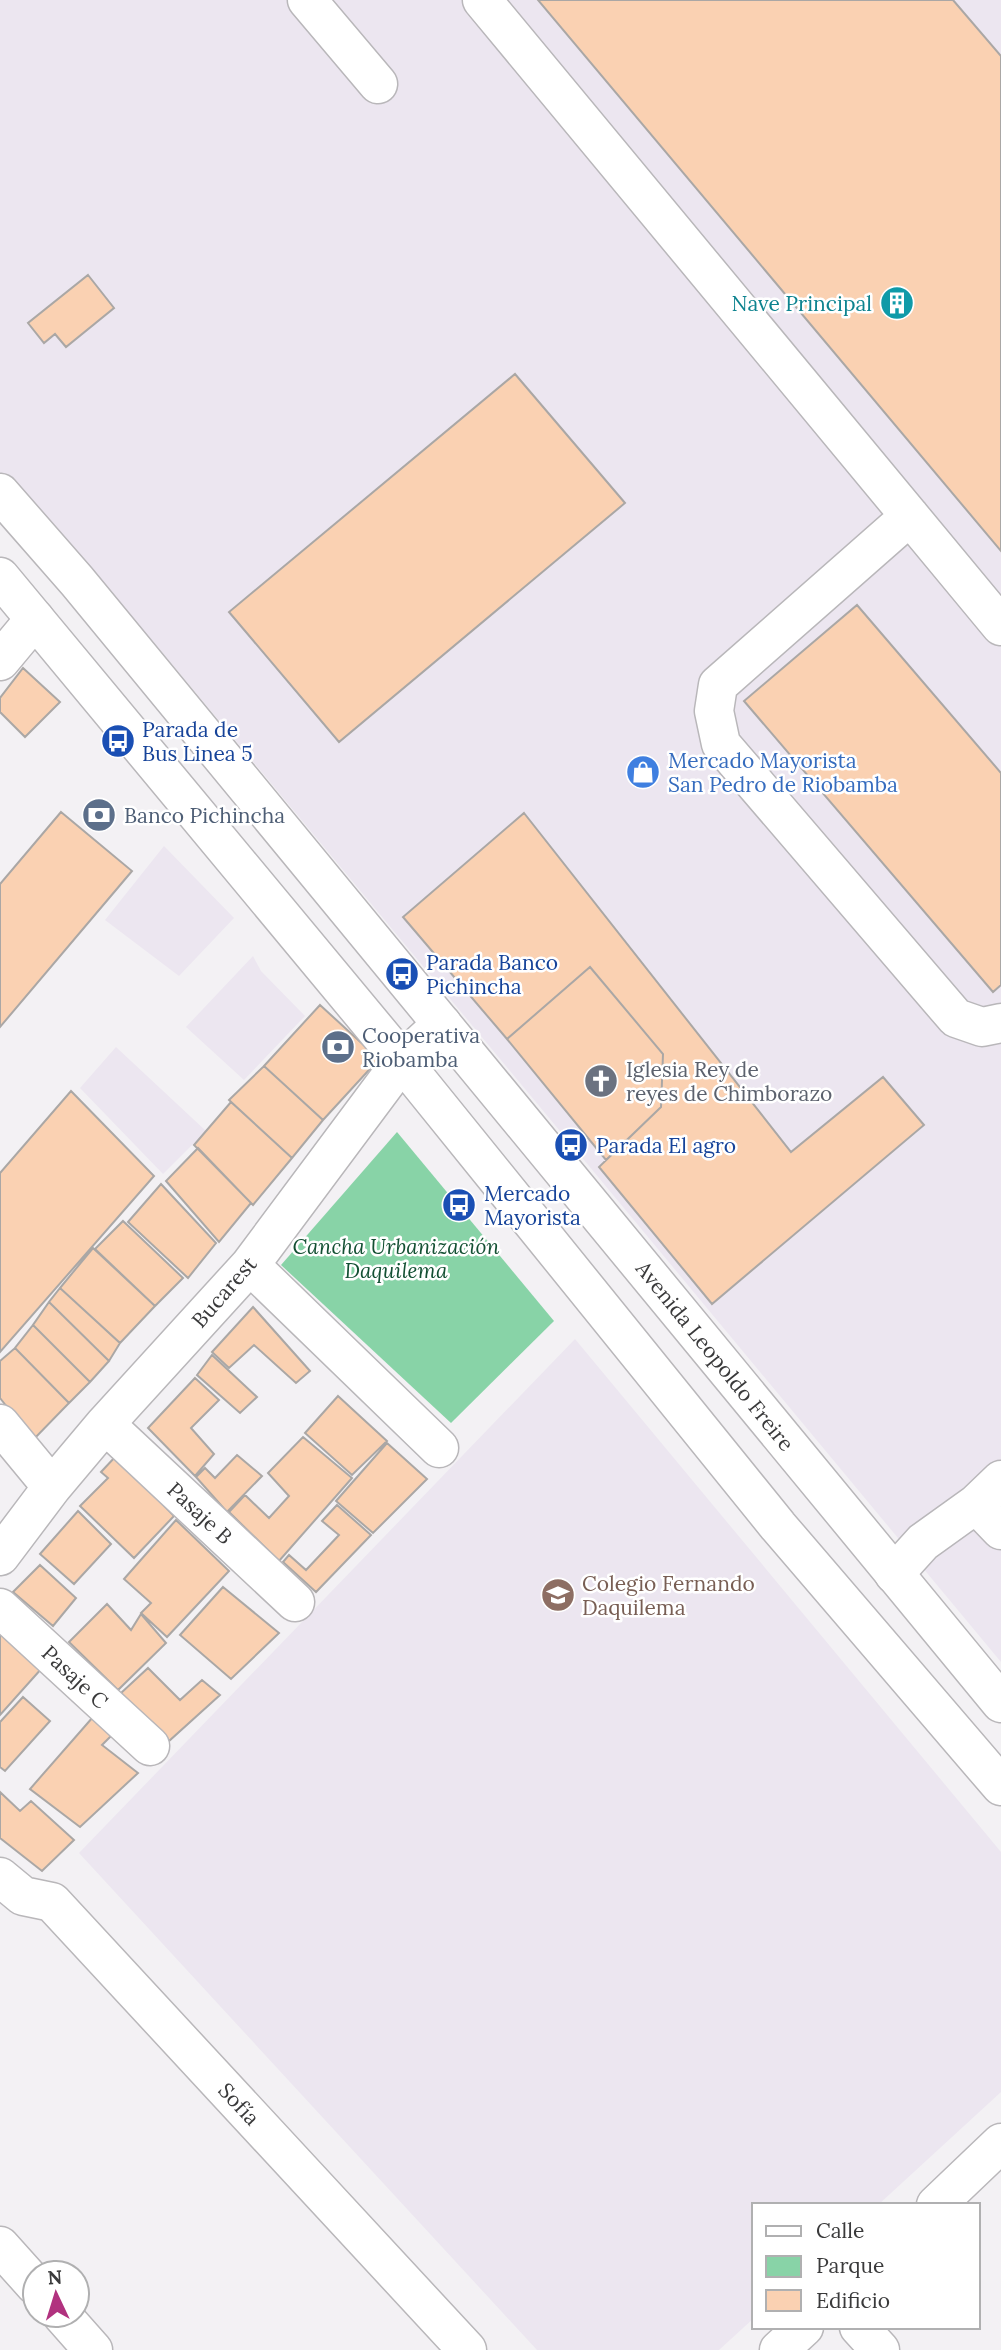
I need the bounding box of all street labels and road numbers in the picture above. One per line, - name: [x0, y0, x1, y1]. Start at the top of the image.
- street label: Bucarest: [186, 1250, 263, 1333]
- street label: Avenida Leopoldo Freire: [629, 1255, 800, 1456]
- street label: Pasaje B: [162, 1476, 238, 1550]
- street label: Pasaje C: [36, 1639, 114, 1715]
- street label: Sofía: [213, 2077, 266, 2131]

